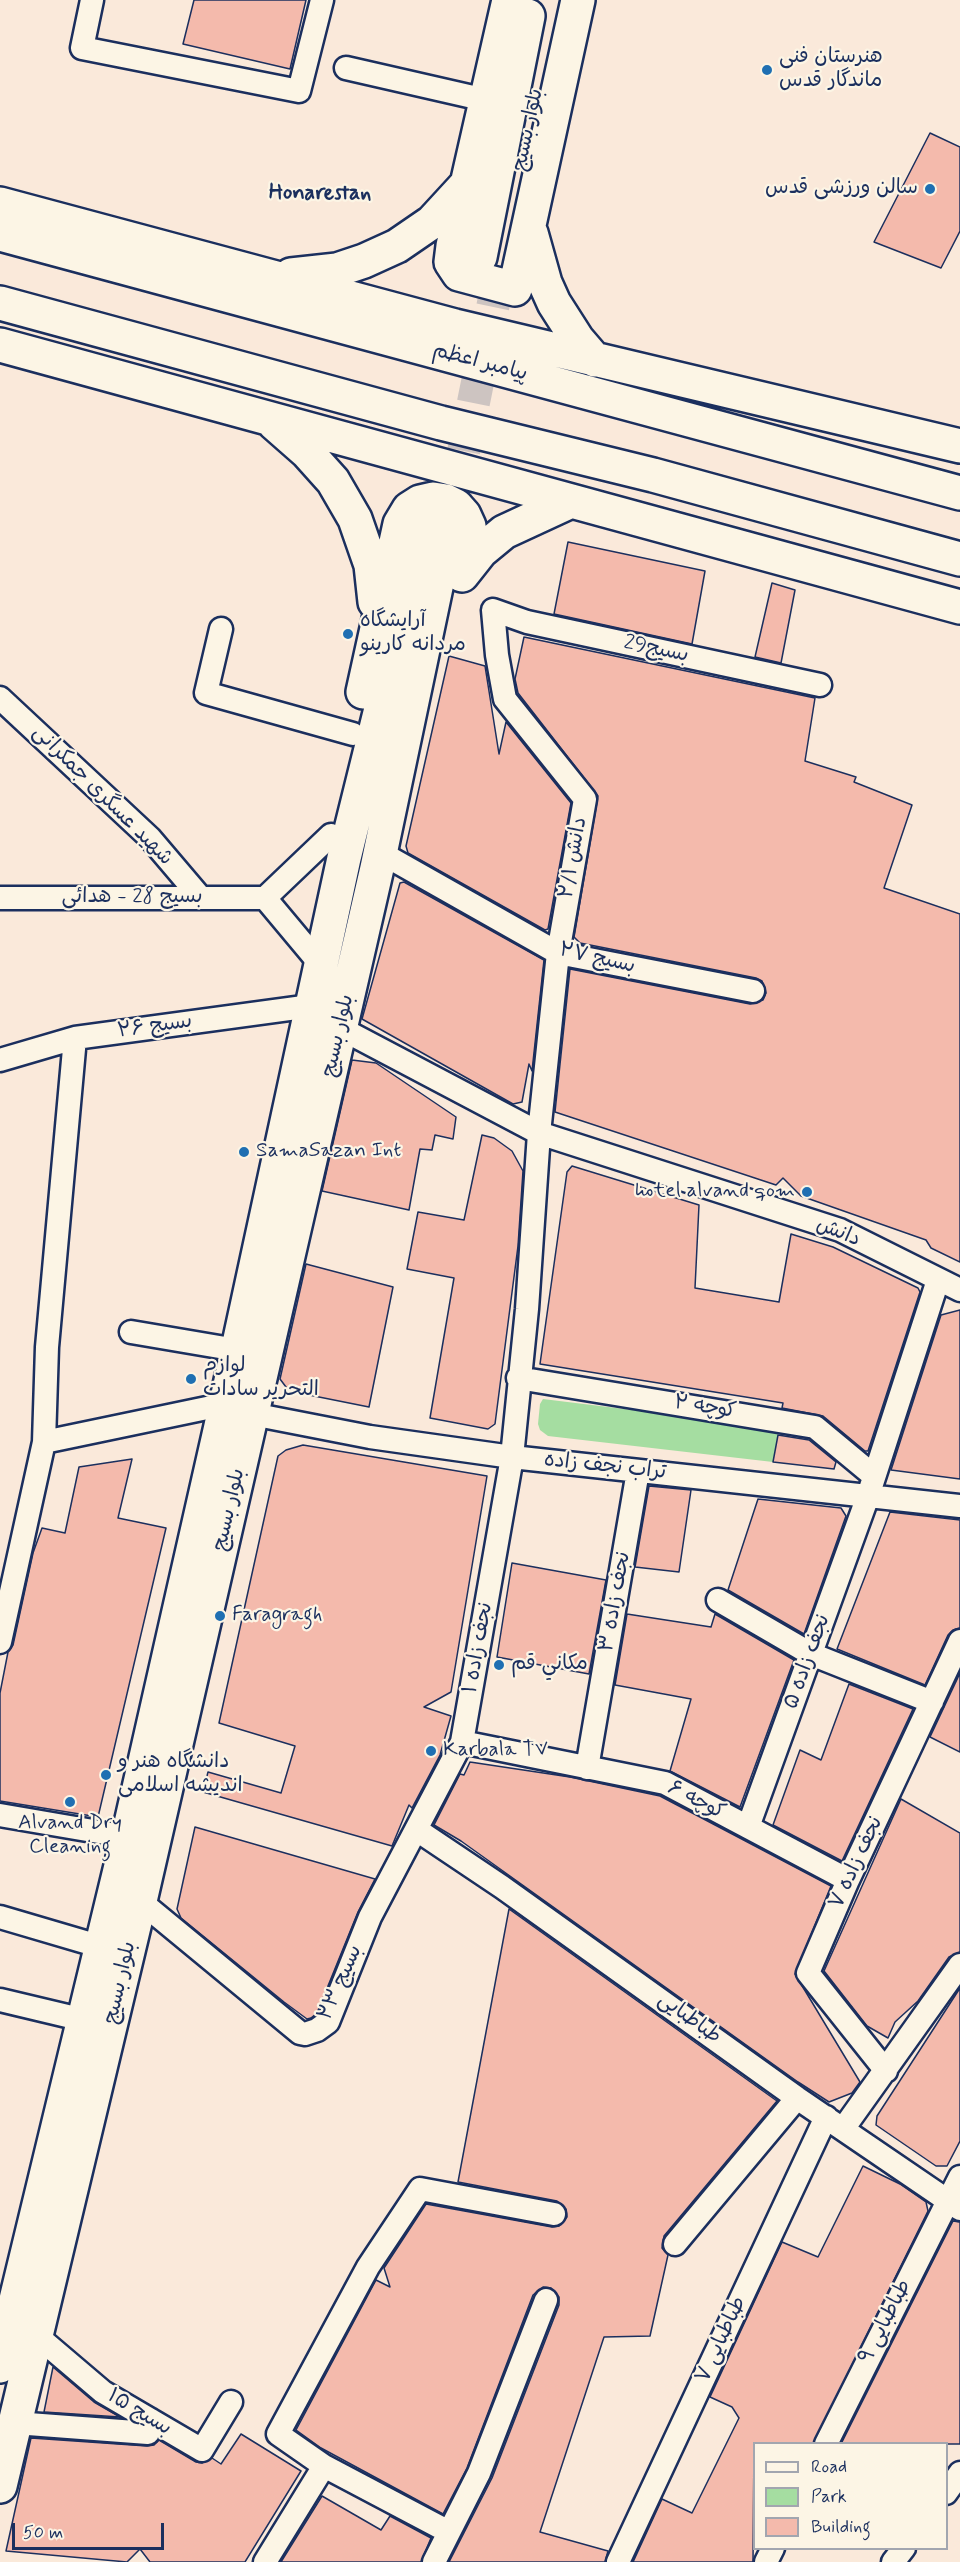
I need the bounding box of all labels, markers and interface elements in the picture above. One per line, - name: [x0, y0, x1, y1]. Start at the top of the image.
- place label: هنرستان فنی ماندگار قدس: [779, 45, 883, 95]
- marker: هنرستان فنی ماندگار قدس: [760, 63, 774, 77]
- street label: بلوار بسیج: [508, 86, 550, 174]
- place label: سالن ورزشی قدس: [765, 176, 918, 202]
- district label: Honarestan: [269, 181, 371, 207]
- marker: سالن ورزشی قدس: [923, 182, 937, 196]
- street label: پیامبر اعظم: [430, 338, 530, 388]
- place label: آرایشگاه مردانه کارینو: [360, 609, 466, 659]
- marker: آرایشگاه مردانه کارینو: [341, 627, 355, 641]
- street label: بسیج29: [621, 631, 691, 669]
- street label: شهید عسگری جمکرانی: [27, 721, 177, 871]
- street label: دانش ۲/۱: [554, 815, 594, 901]
- street label: بسیج 28 - هدائی: [62, 885, 202, 911]
- street label: بسیج ۲۷: [556, 938, 638, 980]
- street label: بلوار بسیج: [317, 992, 361, 1080]
- street label: بسیج ۲۶: [116, 1009, 194, 1045]
- place label: SamaSazan Int: [256, 1139, 401, 1165]
- marker: SamaSazan Int: [237, 1145, 251, 1159]
- place label: hotel alvand qom: [635, 1179, 795, 1205]
- marker: hotel alvand qom: [800, 1185, 814, 1199]
- street label: دانش: [812, 1213, 864, 1253]
- place label: لوازم التحریر سادات: [203, 1354, 319, 1404]
- marker: لوازم التحریر سادات: [184, 1372, 198, 1386]
- street label: کوچه ۲: [672, 1391, 738, 1425]
- street label: تراب نجف زاده: [543, 1448, 667, 1486]
- street label: بلوار بسیج: [208, 1466, 252, 1554]
- street label: نجف زاده ۳: [595, 1550, 637, 1654]
- street label: نجف زاده ۱: [459, 1601, 499, 1695]
- place label: Faragragh: [232, 1603, 322, 1629]
- marker: Faragragh: [213, 1609, 227, 1623]
- street label: نجف زاده ۵: [779, 1611, 837, 1713]
- place label: مكاني قم: [511, 1652, 588, 1678]
- marker: مكاني قم: [492, 1658, 506, 1672]
- place label: Karbala TV: [443, 1738, 548, 1764]
- marker: Karbala TV: [424, 1744, 438, 1758]
- place label: دانشگاه هنر و اندیشه اسلامی: [118, 1750, 243, 1800]
- marker: دانشگاه هنر و اندیشه اسلامی: [99, 1768, 113, 1782]
- street label: کوچه ۶: [663, 1776, 729, 1826]
- marker: Alvand Dry Cleaning: [63, 1795, 77, 1809]
- place label: Alvand Dry Cleaning: [18, 1811, 122, 1861]
- street label: نجف زاده ۷: [825, 1813, 889, 1913]
- street label: بلوار بسیج: [99, 1939, 143, 2027]
- street label: بسیج ۲۳: [313, 1941, 369, 2025]
- street label: طباطبایی: [653, 1988, 725, 2050]
- street label: طباطبایی ۹: [854, 2276, 918, 2368]
- street label: طباطبایی ۷: [691, 2293, 753, 2387]
- street label: بسیج ۱۵: [102, 2384, 176, 2442]
- legend: [753, 2442, 948, 2550]
- text: Road: [811, 2455, 847, 2479]
- text: Park: [811, 2485, 847, 2509]
- scale bar: [15, 2511, 166, 2549]
- text: Building: [811, 2515, 871, 2539]
- text: 50 m: [23, 2521, 63, 2545]

